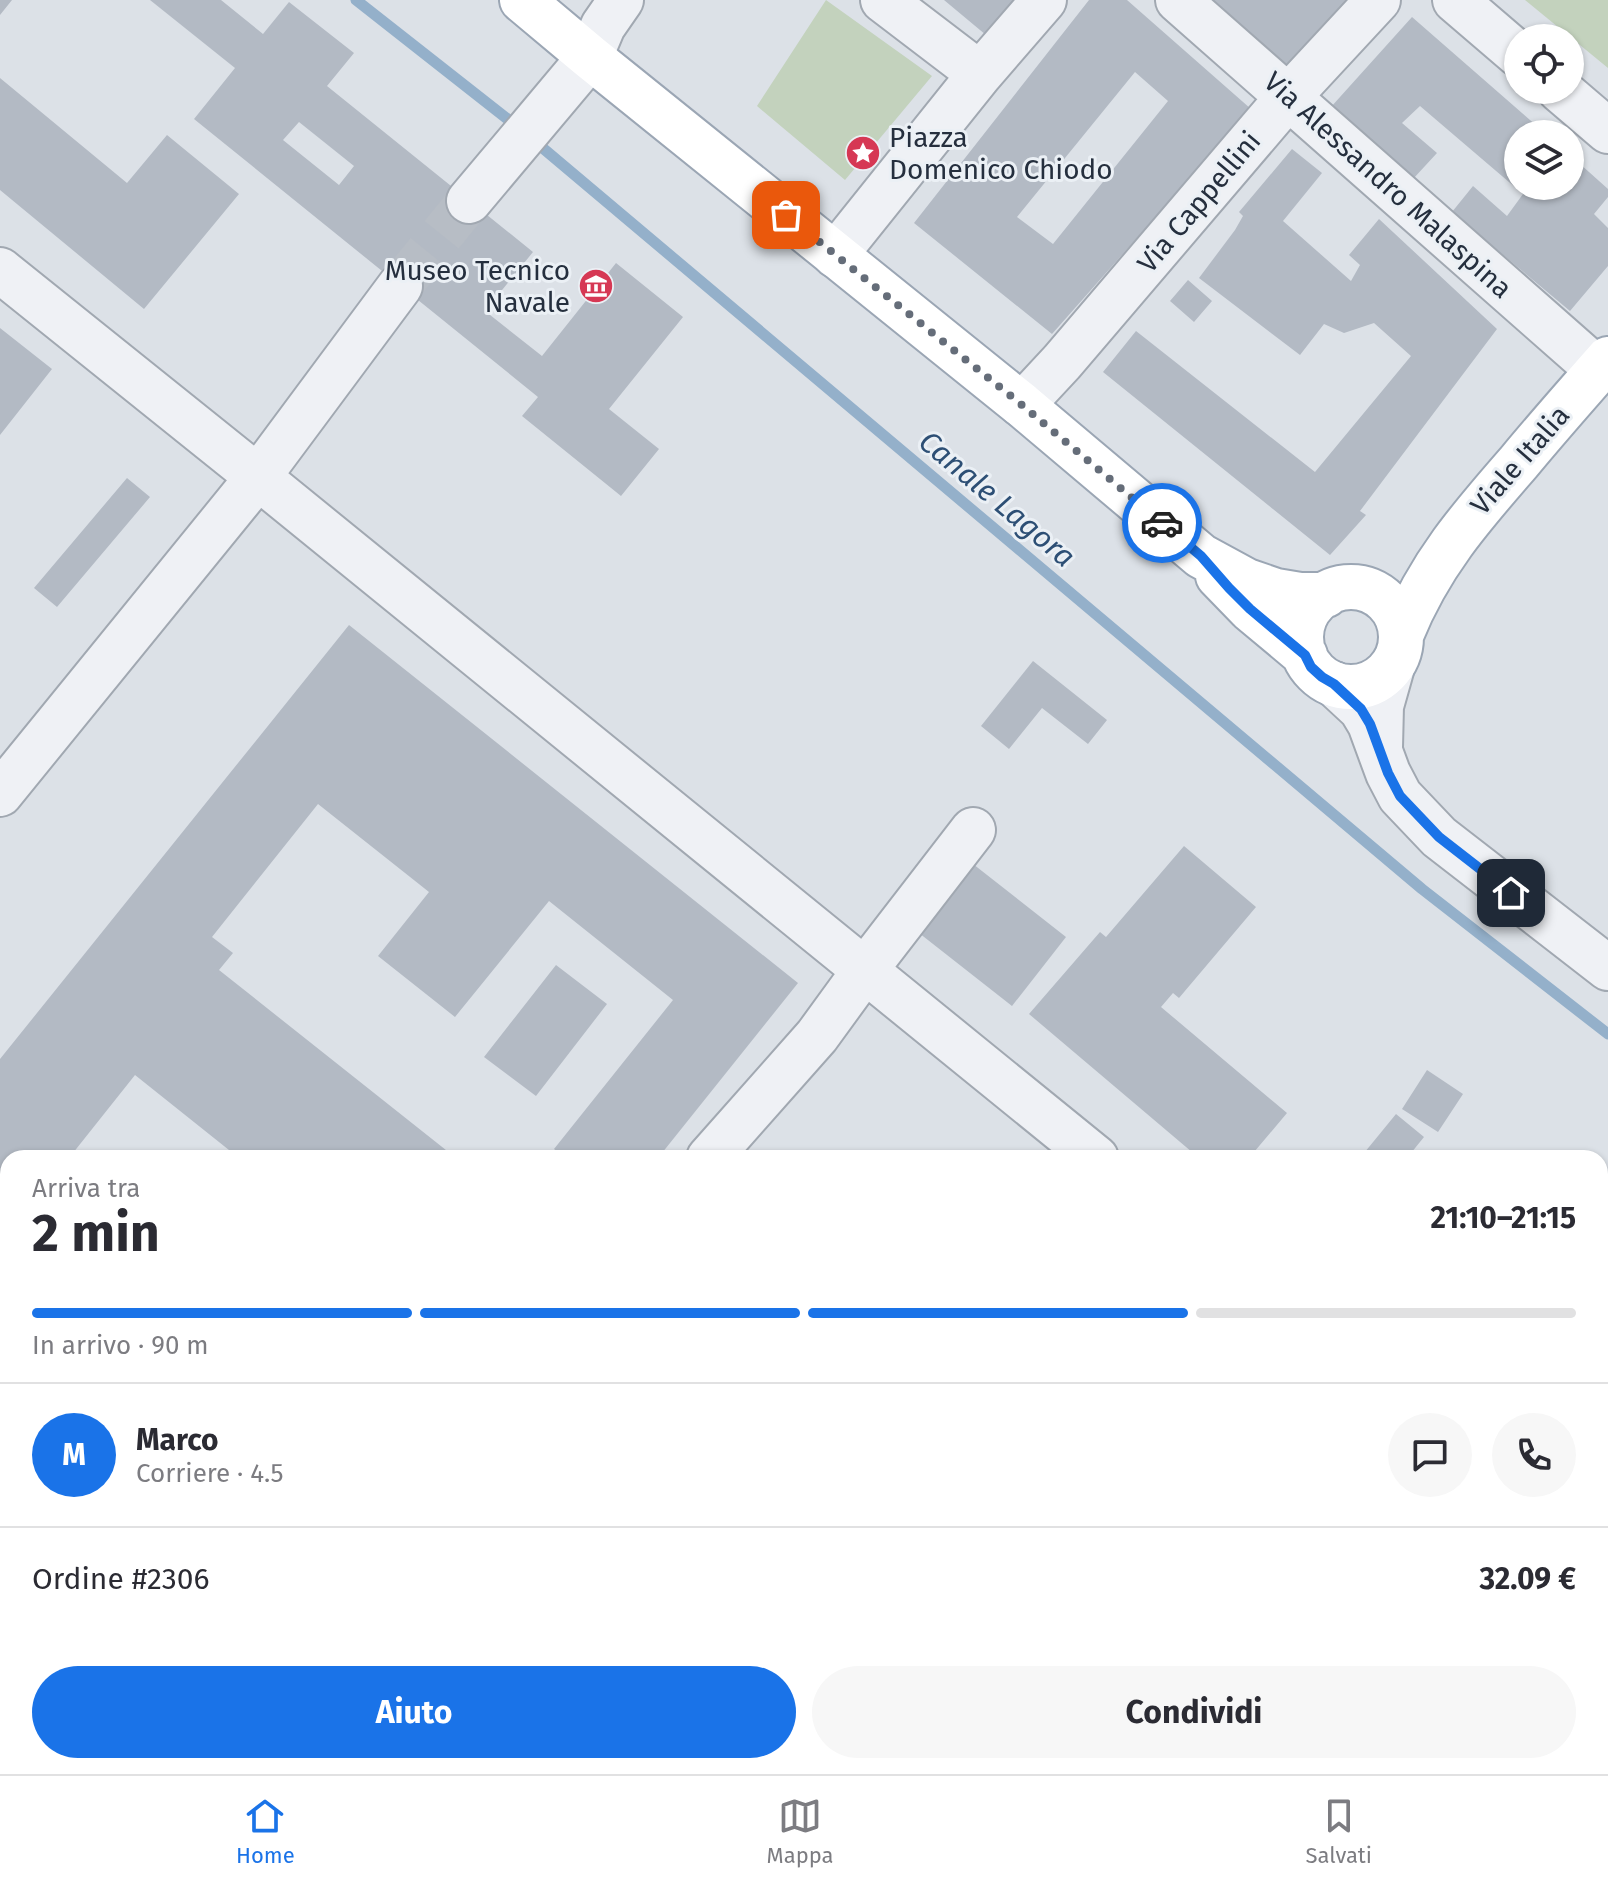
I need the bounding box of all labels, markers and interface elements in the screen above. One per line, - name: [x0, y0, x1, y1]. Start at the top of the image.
- map controls: [1504, 24, 1584, 200]
- button: locate: [1504, 24, 1584, 104]
- street label: Via Alessandro Malaspina: [1257, 65, 1519, 305]
- button: layers: [1504, 120, 1584, 200]
- place label: Piazza Domenico Chiodo: [889, 121, 1113, 186]
- street label: Via Cappellini: [1130, 125, 1268, 279]
- place icon: Piazza Domenico Chiodo: [844, 134, 882, 172]
- pin: [752, 181, 820, 249]
- icon: bag: [764, 193, 808, 237]
- place label: Museo Tecnico Navale: [385, 254, 570, 319]
- museum icon: Museo Tecnico Navale: [577, 267, 615, 305]
- street label: Viale Italia: [1464, 399, 1576, 521]
- water label: Canale Lagora: [912, 423, 1082, 575]
- courier: [1122, 483, 1202, 563]
- icon: car: [1140, 501, 1184, 545]
- pin: [1477, 859, 1545, 927]
- icon: home: [1489, 871, 1533, 915]
- text: Arriva tra: [32, 1173, 140, 1204]
- text: 21:10–21:15: [1430, 1200, 1576, 1236]
- text: 2 min: [32, 1202, 160, 1265]
- text: In arrivo · 90 m: [32, 1330, 209, 1361]
- button: chat: [1388, 1413, 1472, 1497]
- button: phone: [1492, 1413, 1576, 1497]
- text: Marco: [136, 1422, 218, 1458]
- text: M: [62, 1437, 86, 1473]
- text: Corriere · 4.5: [136, 1458, 284, 1489]
- text: Ordine #2306: [32, 1561, 209, 1597]
- text: 32.09 €: [1480, 1561, 1576, 1597]
- button: Aiuto: [32, 1666, 796, 1758]
- button: Condividi: [812, 1666, 1576, 1758]
- tab: Home: [236, 1794, 295, 1869]
- tab: Mappa: [767, 1794, 834, 1869]
- tab: Salvati: [1305, 1794, 1372, 1869]

